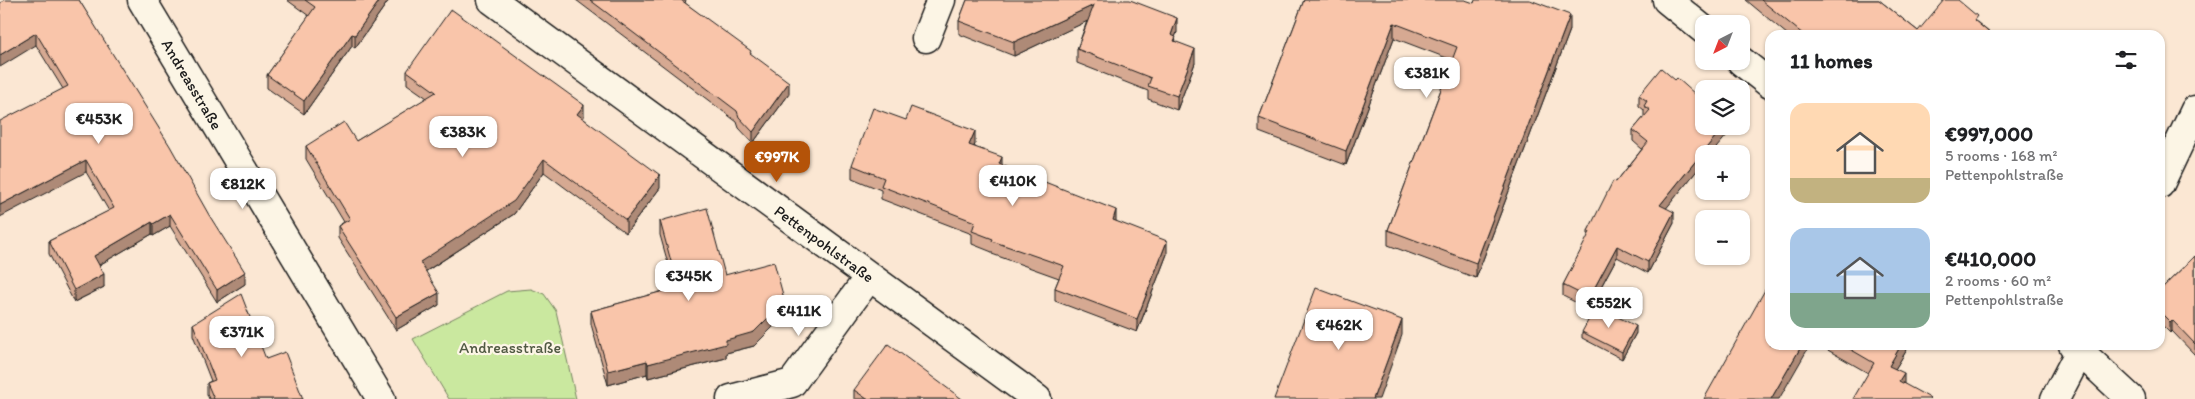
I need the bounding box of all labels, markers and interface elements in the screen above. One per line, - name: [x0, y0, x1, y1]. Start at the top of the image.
- north arrow: [1695, 15, 1750, 70]
- map controls: [1695, 15, 1750, 265]
- street label: Andreasstraße: [158, 35, 227, 133]
- icon: filters: [2112, 46, 2140, 74]
- text: 11 homes: [1790, 48, 1873, 73]
- pin: €381K: [1392, 56, 1462, 99]
- text: €381K: [1405, 63, 1449, 82]
- button: layers: [1695, 80, 1750, 135]
- pin: €453K: [64, 102, 134, 145]
- text: €453K: [76, 109, 122, 128]
- pin: €383K: [428, 116, 498, 158]
- text: €997,000: [1945, 121, 2033, 146]
- text: €383K: [440, 122, 486, 141]
- icon: home: [1830, 123, 1890, 183]
- pin: €997K: [742, 140, 812, 183]
- button: +: [1695, 145, 1750, 200]
- text: 5 rooms · 168 m²: [1945, 146, 2058, 165]
- text: €997K: [755, 147, 799, 166]
- pin: €410K: [978, 164, 1048, 207]
- text: Pettenpohlstraße: [1945, 165, 2064, 184]
- pin: €812K: [208, 168, 278, 210]
- text: €410K: [990, 171, 1036, 190]
- text: €812K: [221, 174, 265, 193]
- street label: Pettenpohlstraße: [771, 201, 878, 286]
- button: −: [1695, 210, 1750, 265]
- text: €410,000: [1945, 246, 2036, 271]
- icon: home: [1830, 248, 1890, 308]
- pin: €345K: [654, 260, 724, 302]
- text: €345K: [666, 266, 712, 285]
- text: 2 rooms · 60 m²: [1945, 271, 2051, 290]
- pin: €552K: [1574, 286, 1644, 329]
- text: Pettenpohlstraße: [1945, 290, 2064, 309]
- text: €552K: [1587, 293, 1631, 312]
- pin: €411K: [764, 294, 834, 337]
- text: €411K: [777, 301, 821, 320]
- pin: €462K: [1304, 308, 1374, 351]
- text: €462K: [1316, 315, 1362, 334]
- pin: €371K: [207, 316, 277, 358]
- text: €371K: [220, 322, 264, 341]
- park label: Andreasstraße: [459, 338, 561, 357]

